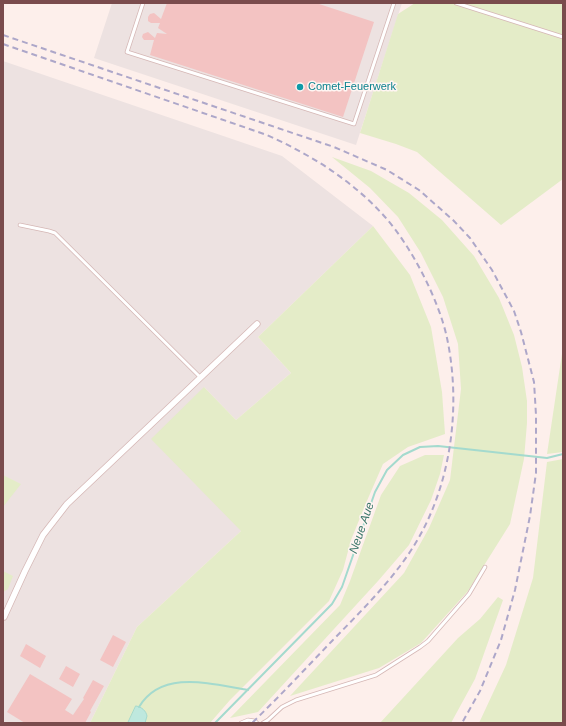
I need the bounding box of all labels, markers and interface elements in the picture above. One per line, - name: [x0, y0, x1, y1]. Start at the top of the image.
- place label: Comet-Feuerwerk: [308, 80, 396, 94]
- marker: Comet-Feuerwerk: [295, 82, 305, 92]
- water label: Neue Aue: [347, 500, 377, 556]

